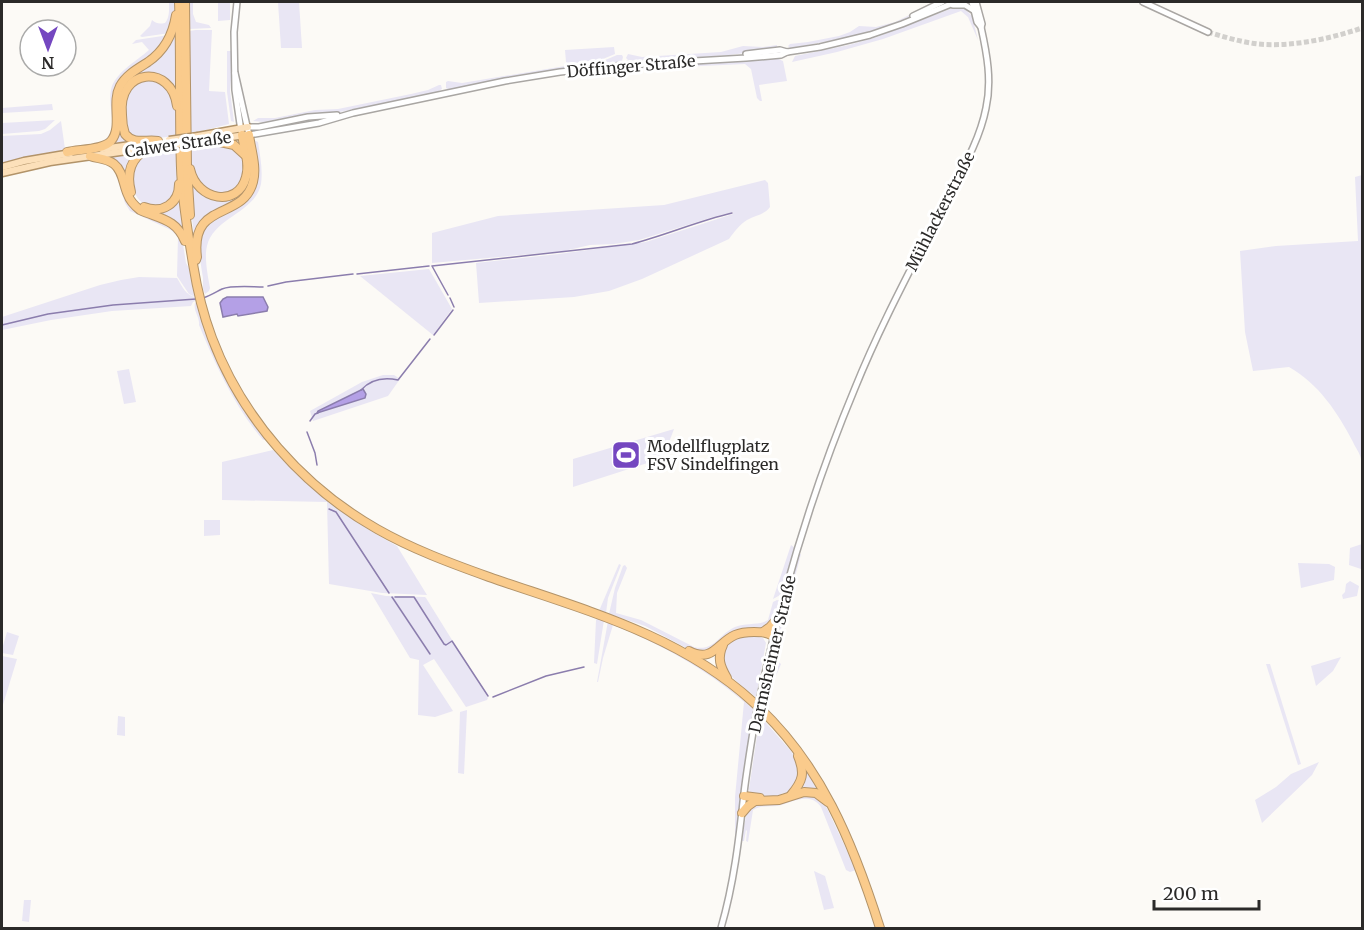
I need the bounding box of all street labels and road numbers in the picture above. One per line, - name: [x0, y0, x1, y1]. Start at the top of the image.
- street label: Döffinger Straße: [566, 50, 696, 82]
- street label: Calwer Straße: [124, 127, 232, 161]
- street label: Mühlackerstraße: [901, 148, 979, 274]
- street label: Darmsheimer Straße: [744, 573, 800, 735]

